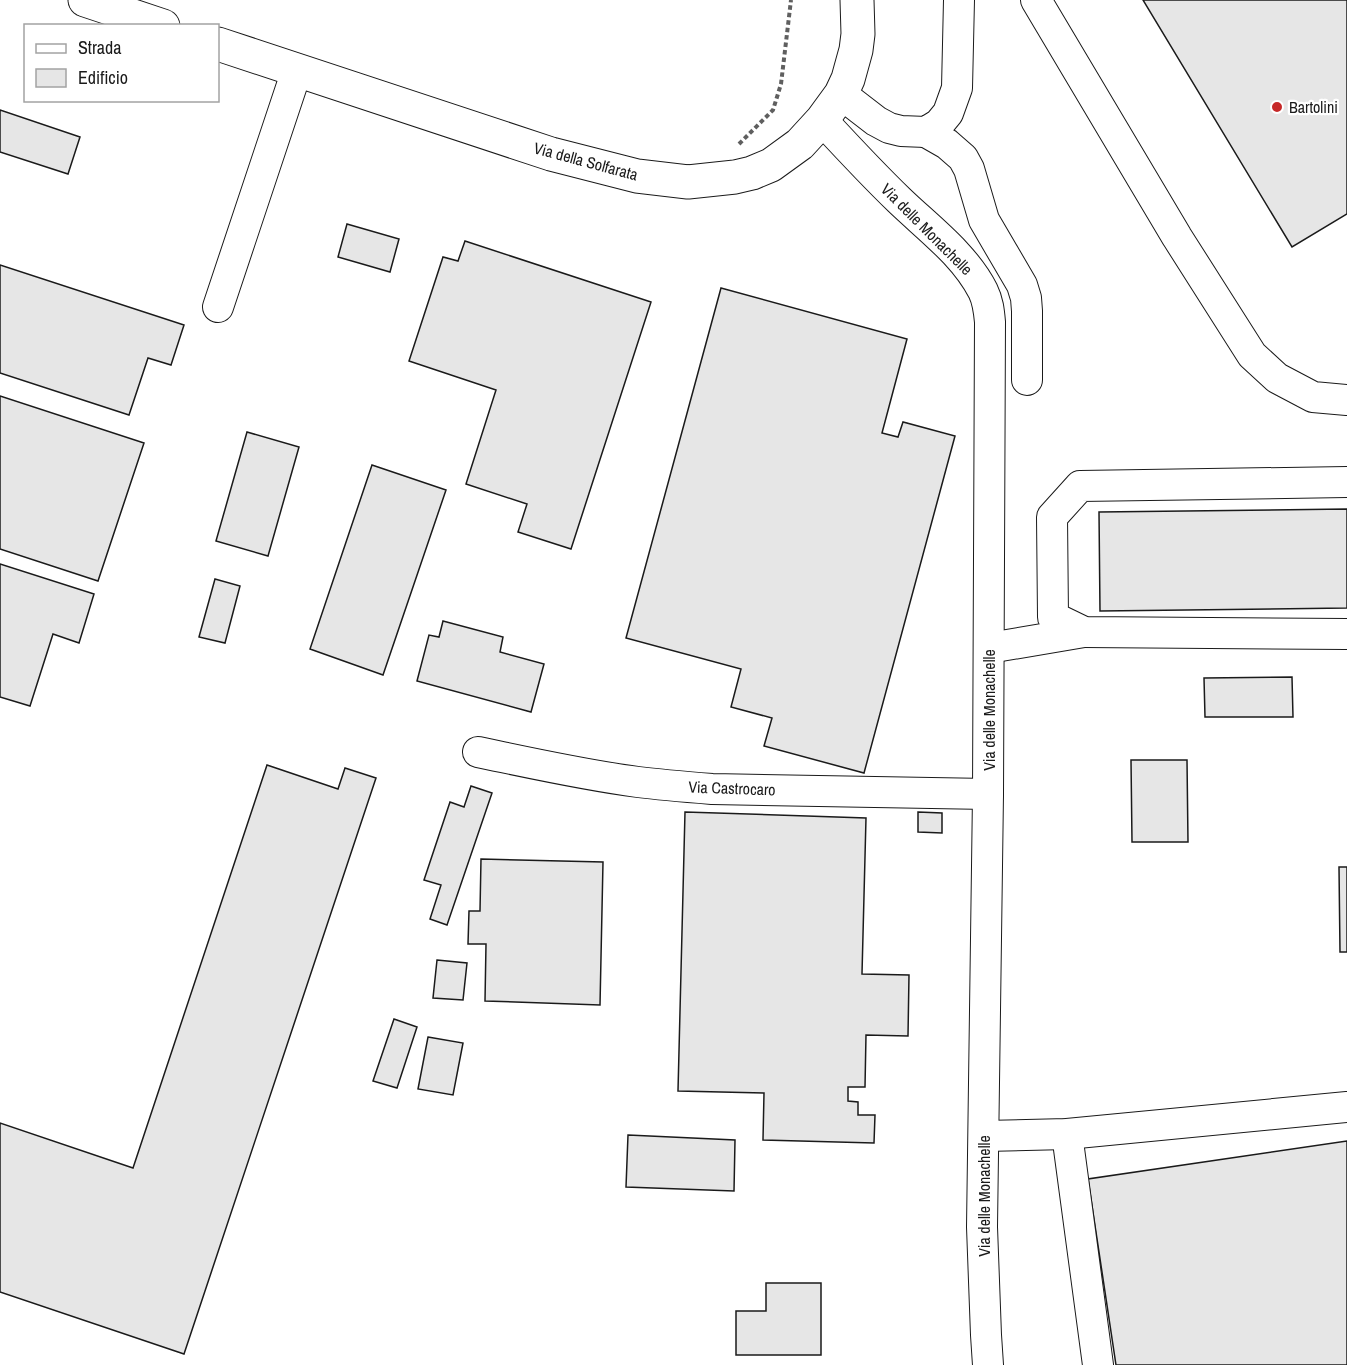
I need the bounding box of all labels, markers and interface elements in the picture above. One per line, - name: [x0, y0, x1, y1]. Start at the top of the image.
- legend: [24, 24, 219, 102]
- text: Strada: [78, 35, 122, 60]
- text: Edificio: [78, 65, 128, 90]
- place label: Bartolini: [1289, 96, 1338, 118]
- marker: Bartolini: [1270, 100, 1284, 114]
- street label: Via della Solfarata: [531, 137, 641, 186]
- street label: Via delle Monachelle: [876, 178, 978, 280]
- street label: Via delle Monachelle: [978, 649, 1000, 771]
- street label: Via Castrocaro: [688, 775, 776, 801]
- street label: Via delle Monachelle: [973, 1135, 995, 1257]

